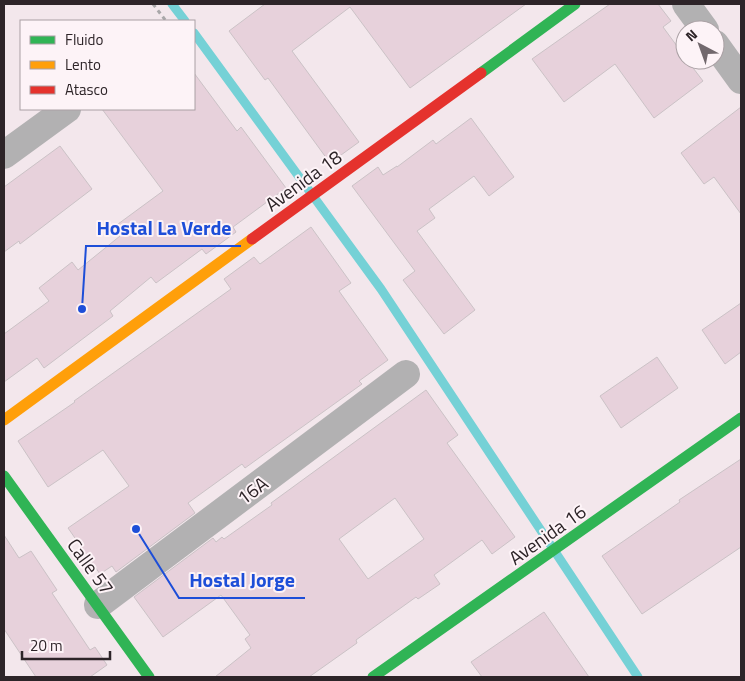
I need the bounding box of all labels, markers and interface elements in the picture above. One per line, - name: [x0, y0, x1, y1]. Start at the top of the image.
- legend: [20, 20, 195, 110]
- north arrow: [675, 20, 725, 70]
- text: N: [681, 24, 702, 46]
- text: Fluido: [65, 28, 104, 51]
- text: Lento: [65, 53, 101, 76]
- text: Atasco: [65, 78, 108, 101]
- street label: Avenida 18: [258, 142, 348, 218]
- callout: Hostal La Verde: [86, 211, 241, 246]
- text: Hostal La Verde: [96, 212, 232, 243]
- street label: 16A: [230, 469, 274, 511]
- street label: Avenida 16: [502, 497, 592, 571]
- street label: Calle 57: [61, 532, 121, 600]
- callout: Hostal Jorge: [179, 563, 305, 598]
- text: Hostal Jorge: [189, 564, 295, 595]
- scale bar: [22, 628, 110, 660]
- text: 20 m: [30, 634, 63, 657]

